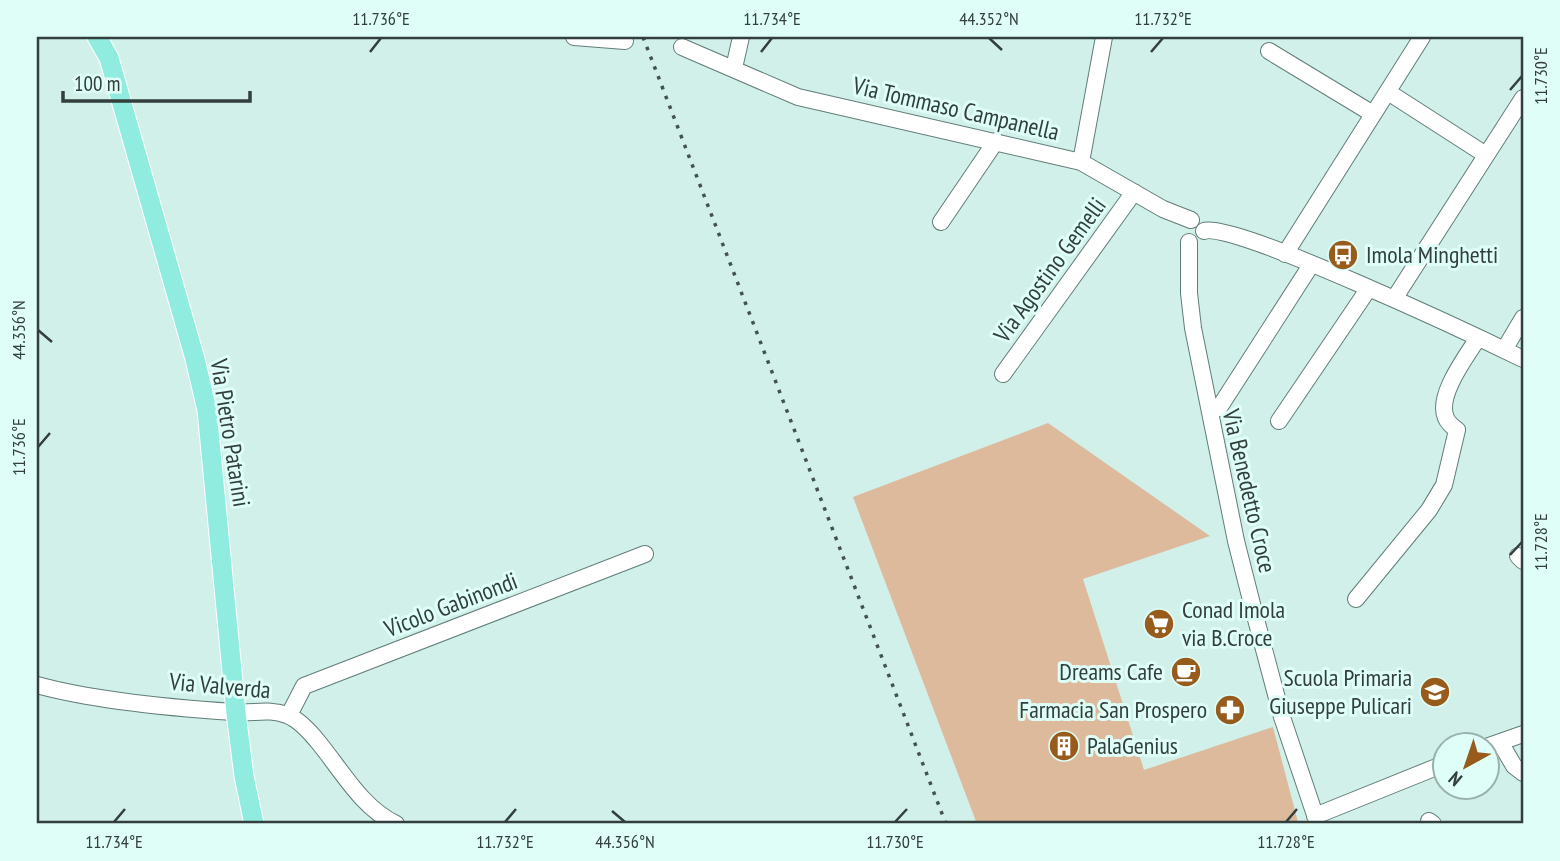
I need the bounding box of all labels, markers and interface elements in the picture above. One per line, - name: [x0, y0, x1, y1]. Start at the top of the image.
- text: 11.736°E: [352, 7, 410, 30]
- text: 11.734°E: [743, 7, 801, 30]
- text: 44.352°N: [959, 7, 1019, 30]
- text: 11.732°E: [1134, 7, 1192, 30]
- text: 11.730°E: [1529, 47, 1552, 105]
- scale bar: [63, 60, 250, 104]
- street label: Via Tommaso Campanella: [849, 69, 1062, 147]
- text: 100 m: [74, 70, 120, 97]
- street label: Via Agostino Gemelli: [986, 191, 1113, 349]
- bus stop icon: Imola Minghetti: [1326, 238, 1360, 272]
- place label: Imola Minghetti: [1366, 239, 1498, 270]
- text: 44.356°N: [7, 300, 30, 360]
- street label: Via Pietro Patarini: [203, 356, 257, 509]
- street label: Via Benedetto Croce: [1215, 405, 1283, 576]
- text: 11.736°E: [7, 418, 30, 476]
- text: 11.728°E: [1529, 513, 1552, 571]
- street label: Vicolo Gabinondi: [379, 565, 522, 644]
- place label: Conad Imola via B.Croce: [1182, 594, 1285, 653]
- supermarket icon: Conad Imola via B.Croce: [1142, 607, 1176, 641]
- cafe icon: Dreams Cafe: [1169, 655, 1203, 689]
- place label: Dreams Cafe: [1059, 656, 1163, 687]
- place label: Scuola Primaria Giuseppe Pulicari: [1269, 662, 1412, 721]
- street label: Via Valverda: [167, 666, 272, 705]
- school or university icon: Scuola Primaria Giuseppe Pulicari: [1418, 675, 1452, 709]
- pharmacy icon: Farmacia San Prospero: [1213, 693, 1247, 727]
- place label: Farmacia San Prospero: [1019, 694, 1207, 725]
- building icon: PalaGenius: [1047, 729, 1081, 763]
- place label: PalaGenius: [1087, 730, 1178, 761]
- north arrow: [1430, 732, 1500, 802]
- text: N: [1443, 767, 1467, 792]
- text: 11.734°E: [85, 830, 143, 853]
- text: 11.732°E: [476, 830, 534, 853]
- text: 44.356°N: [595, 830, 655, 853]
- text: 11.730°E: [866, 830, 924, 853]
- text: 11.728°E: [1257, 830, 1315, 853]

